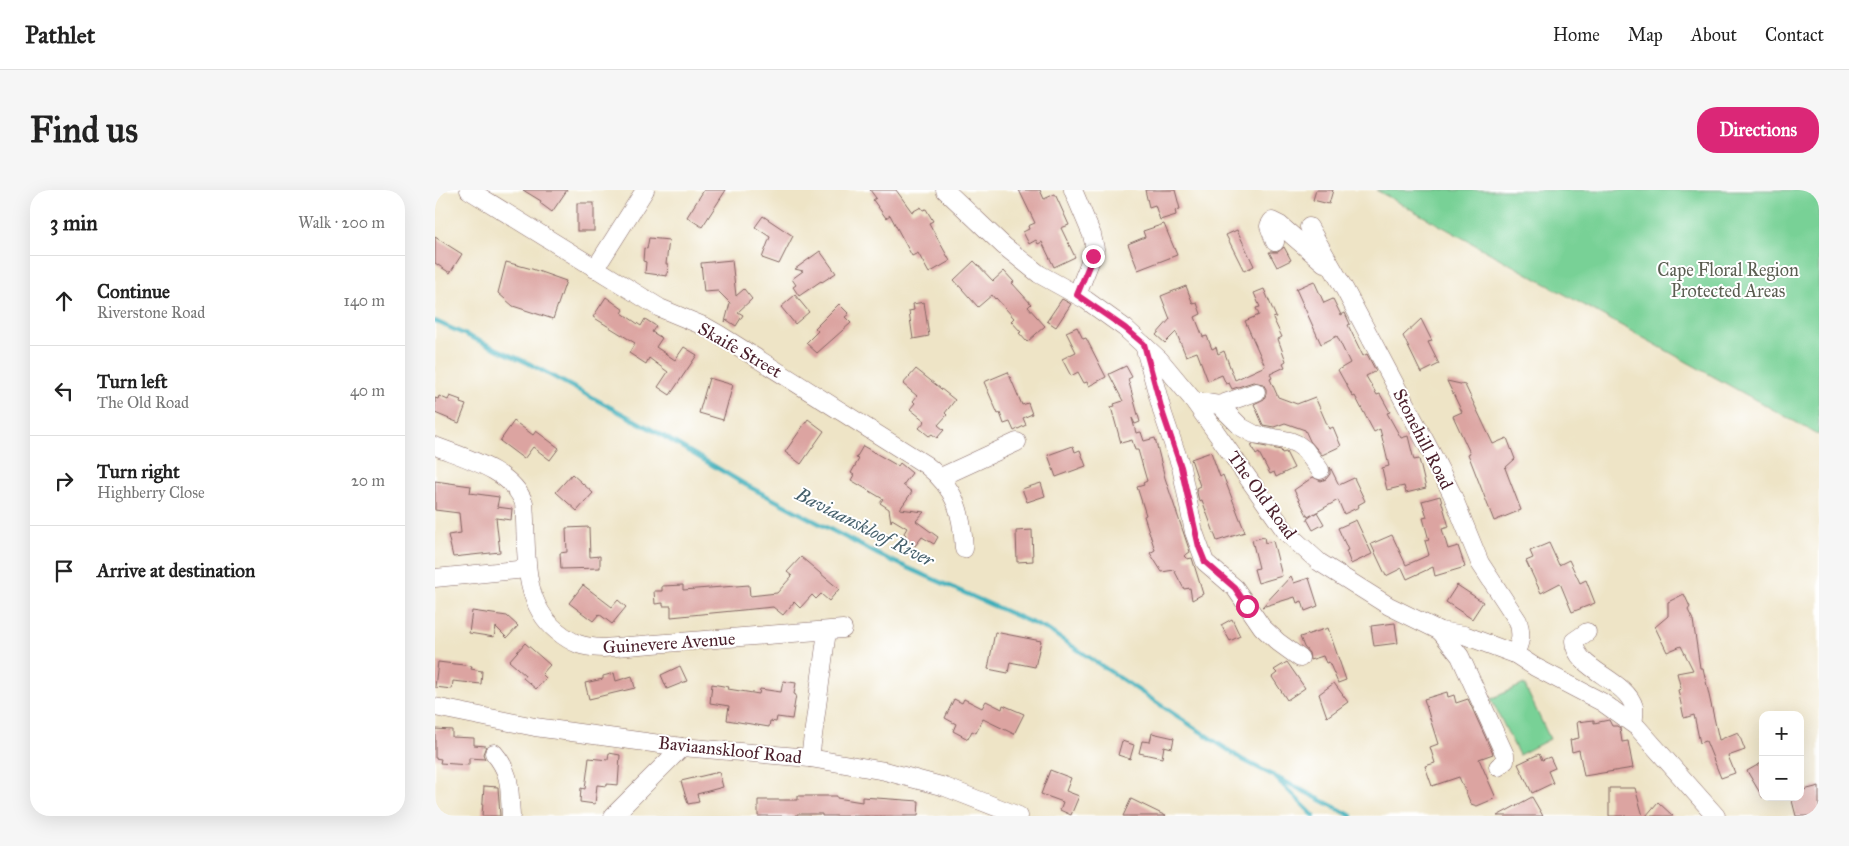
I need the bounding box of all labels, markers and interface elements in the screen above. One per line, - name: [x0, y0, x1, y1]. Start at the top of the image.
- text: Pathlet: [25, 20, 95, 50]
- text: Home: [1553, 24, 1600, 46]
- text: Map: [1628, 24, 1663, 46]
- text: About: [1691, 24, 1737, 46]
- text: Contact: [1765, 24, 1824, 46]
- button: Directions: [1697, 107, 1819, 153]
- text: Find us: [30, 109, 138, 152]
- text: 3 min: [50, 210, 98, 236]
- text: Walk · 200 m: [298, 213, 385, 232]
- route end: [1082, 245, 1105, 268]
- park label: Cape Floral Region Protected Areas: [1657, 259, 1799, 302]
- text: Continue: [97, 280, 170, 303]
- icon: ahead: [50, 287, 78, 315]
- text: 140 m: [344, 291, 385, 310]
- text: Riverstone Road: [97, 303, 205, 322]
- street label: Skaife Street: [694, 317, 786, 383]
- text: Turn left: [97, 370, 167, 393]
- icon: left: [50, 377, 78, 405]
- text: 40 m: [350, 381, 385, 400]
- street label: Stonehill Road: [1388, 385, 1458, 493]
- text: The Old Road: [97, 393, 189, 412]
- street label: The Old Road: [1223, 447, 1301, 543]
- text: Turn right: [97, 460, 180, 483]
- icon: right: [50, 467, 78, 495]
- text: 20 m: [351, 471, 385, 490]
- water label: Baviaanskloof River: [791, 482, 939, 572]
- text: Highberry Close: [97, 483, 205, 502]
- icon: arrive: [50, 557, 78, 585]
- text: Arrive at destination: [97, 559, 255, 582]
- route start: [1236, 595, 1259, 618]
- street label: Guinevere Avenue: [602, 627, 736, 659]
- map controls: [1759, 711, 1804, 801]
- button: +: [1759, 711, 1804, 756]
- street label: Baviaanskloof Road: [657, 732, 803, 768]
- button: −: [1759, 756, 1804, 801]

